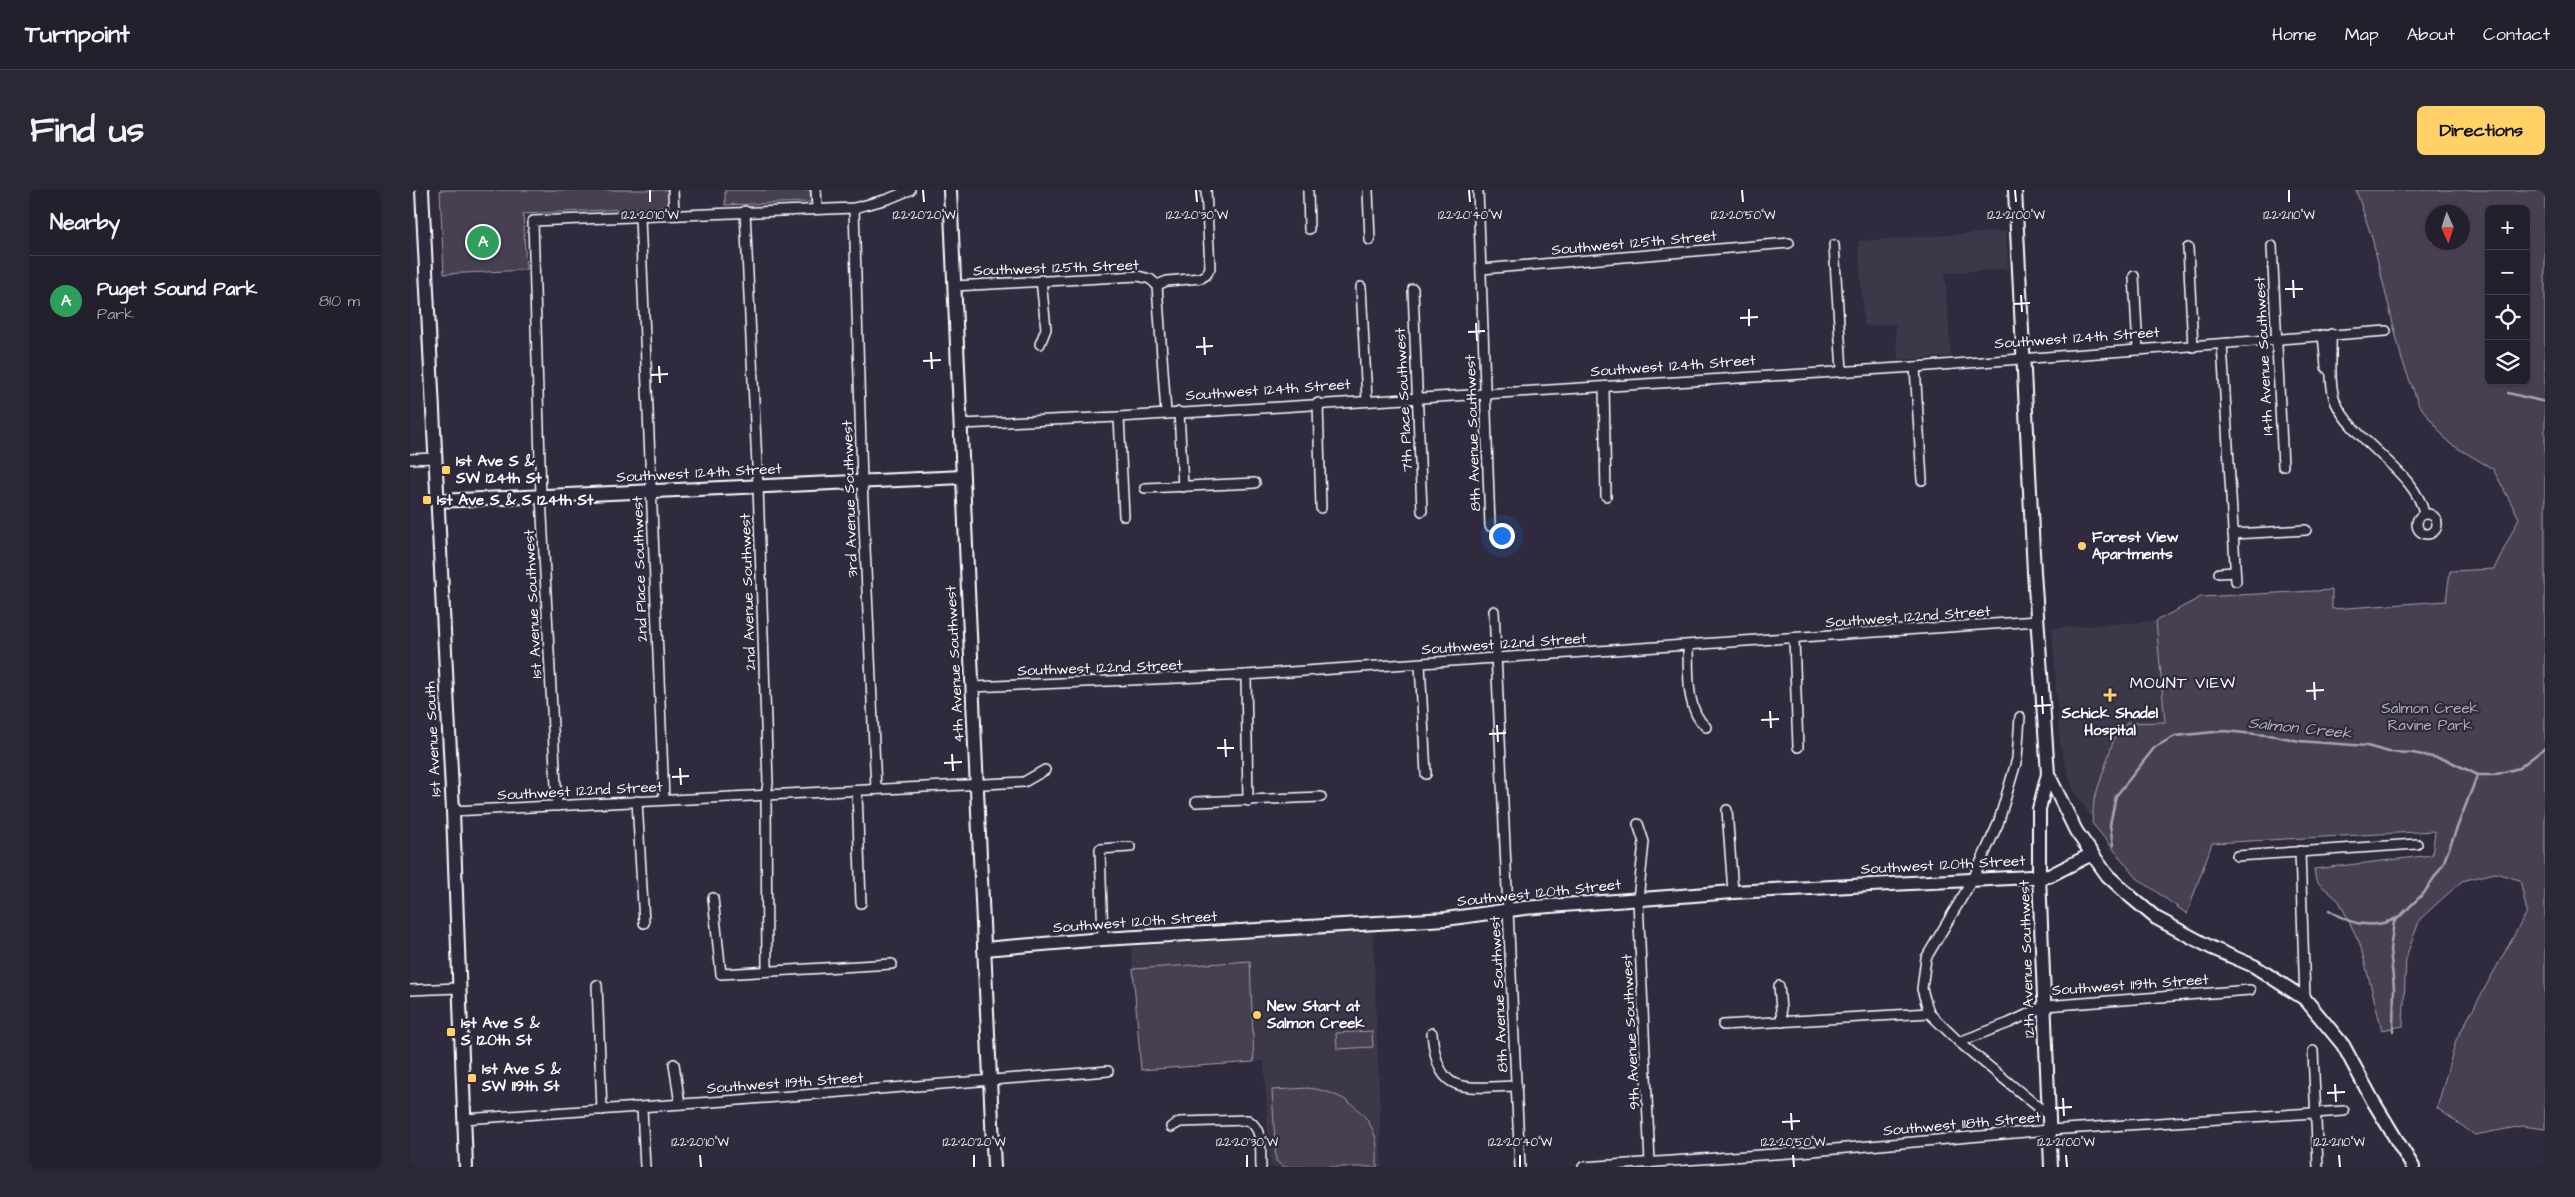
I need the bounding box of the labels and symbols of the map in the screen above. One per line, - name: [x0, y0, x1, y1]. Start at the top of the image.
- north arrow: [2425, 205, 2470, 250]
- text: 122°20'10"W: [621, 207, 679, 224]
- text: 122°20'20"W: [893, 207, 956, 224]
- text: 122°20'30"W: [1166, 207, 1229, 224]
- text: 122°20'40"W: [1438, 207, 1503, 224]
- text: 122°20'50"W: [1711, 207, 1776, 224]
- text: 122°21'00"W: [1987, 207, 2045, 224]
- text: 122°21'10"W: [2263, 207, 2315, 224]
- pin: A: [467, 223, 499, 261]
- street label: Southwest 125th Street: [1550, 225, 1718, 261]
- street label: Southwest 125th Street: [973, 255, 1139, 281]
- street label: 14th Avenue Southwest: [2249, 276, 2279, 436]
- street label: Southwest 124th Street: [1994, 322, 2160, 354]
- street label: 7th Place Southwest: [1390, 327, 1418, 473]
- street label: Southwest 124th Street: [1590, 350, 1756, 382]
- street label: 8th Avenue Southwest: [1460, 354, 1486, 512]
- street label: Southwest 124th Street: [1185, 374, 1351, 406]
- street label: 3rd Avenue Southwest: [837, 420, 863, 578]
- place label: 1st Ave S & SW 124th St: [455, 451, 543, 489]
- street label: Southwest 124th Street: [616, 458, 782, 488]
- marker: 1st Ave S & SW 124th St: [440, 464, 452, 476]
- place label: 1st Ave S & S 124th St: [437, 490, 594, 511]
- marker: 1st Ave S & S 124th St: [421, 494, 433, 506]
- street label: 2nd Place Southwest: [627, 496, 653, 642]
- street label: 2nd Avenue Southwest: [735, 513, 761, 671]
- your location: [1489, 523, 1515, 549]
- place label: Forest View Apartments: [2092, 527, 2179, 565]
- street label: 1st Avenue Southwest: [519, 529, 547, 679]
- marker: Forest View Apartments: [2076, 540, 2088, 552]
- street label: 4th Avenue Southwest: [940, 585, 970, 743]
- street label: Southwest 122nd Street: [1825, 601, 1991, 633]
- street label: Southwest 122nd Street: [1421, 628, 1587, 660]
- street label: Southwest 122nd Street: [1017, 655, 1183, 681]
- district label: MOUNT VIEW: [2130, 672, 2236, 694]
- street label: 1st Avenue South: [419, 680, 447, 797]
- marker: Schick Shadel Hospital: [2103, 688, 2117, 702]
- park label: Salmon Creek Ravine Park: [2381, 698, 2479, 736]
- place label: Schick Shadel Hospital: [2061, 703, 2159, 741]
- water label: Salmon Creek: [2247, 712, 2354, 745]
- street label: Southwest 122nd Street: [497, 776, 663, 806]
- street label: Southwest 120th Street: [1860, 850, 2026, 880]
- street label: Southwest 120th Street: [1456, 874, 1622, 912]
- street label: 12th Avenue Southwest: [2014, 880, 2040, 1038]
- street label: Southwest 120th Street: [1052, 906, 1218, 938]
- street label: 8th Avenue Southwest: [1484, 915, 1514, 1073]
- street label: 9th Avenue Southwest: [1616, 954, 1646, 1110]
- street label: Southwest 119th Street: [2051, 969, 2209, 1001]
- place label: New Start at Salmon Creek: [1266, 996, 1365, 1034]
- marker: New Start at Salmon Creek: [1251, 1009, 1263, 1021]
- place label: 1st Ave S & S 120th St: [460, 1013, 541, 1051]
- marker: 1st Ave S & S 120th St: [445, 1026, 457, 1038]
- place label: 1st Ave S & SW 119th St: [481, 1059, 562, 1097]
- street label: Southwest 119th Street: [706, 1067, 864, 1099]
- marker: 1st Ave S & SW 119th St: [466, 1072, 478, 1084]
- street label: Southwest 118th Street: [1882, 1107, 2042, 1141]
- text: 122°20'10"W: [671, 1134, 729, 1151]
- text: 122°20'20"W: [943, 1134, 1006, 1151]
- text: 122°20'30"W: [1216, 1134, 1279, 1151]
- text: 122°20'40"W: [1488, 1134, 1553, 1151]
- text: 122°20'50"W: [1761, 1134, 1826, 1151]
- text: 122°21'00"W: [2037, 1134, 2095, 1151]
- text: 122°21'10"W: [2313, 1134, 2365, 1151]

